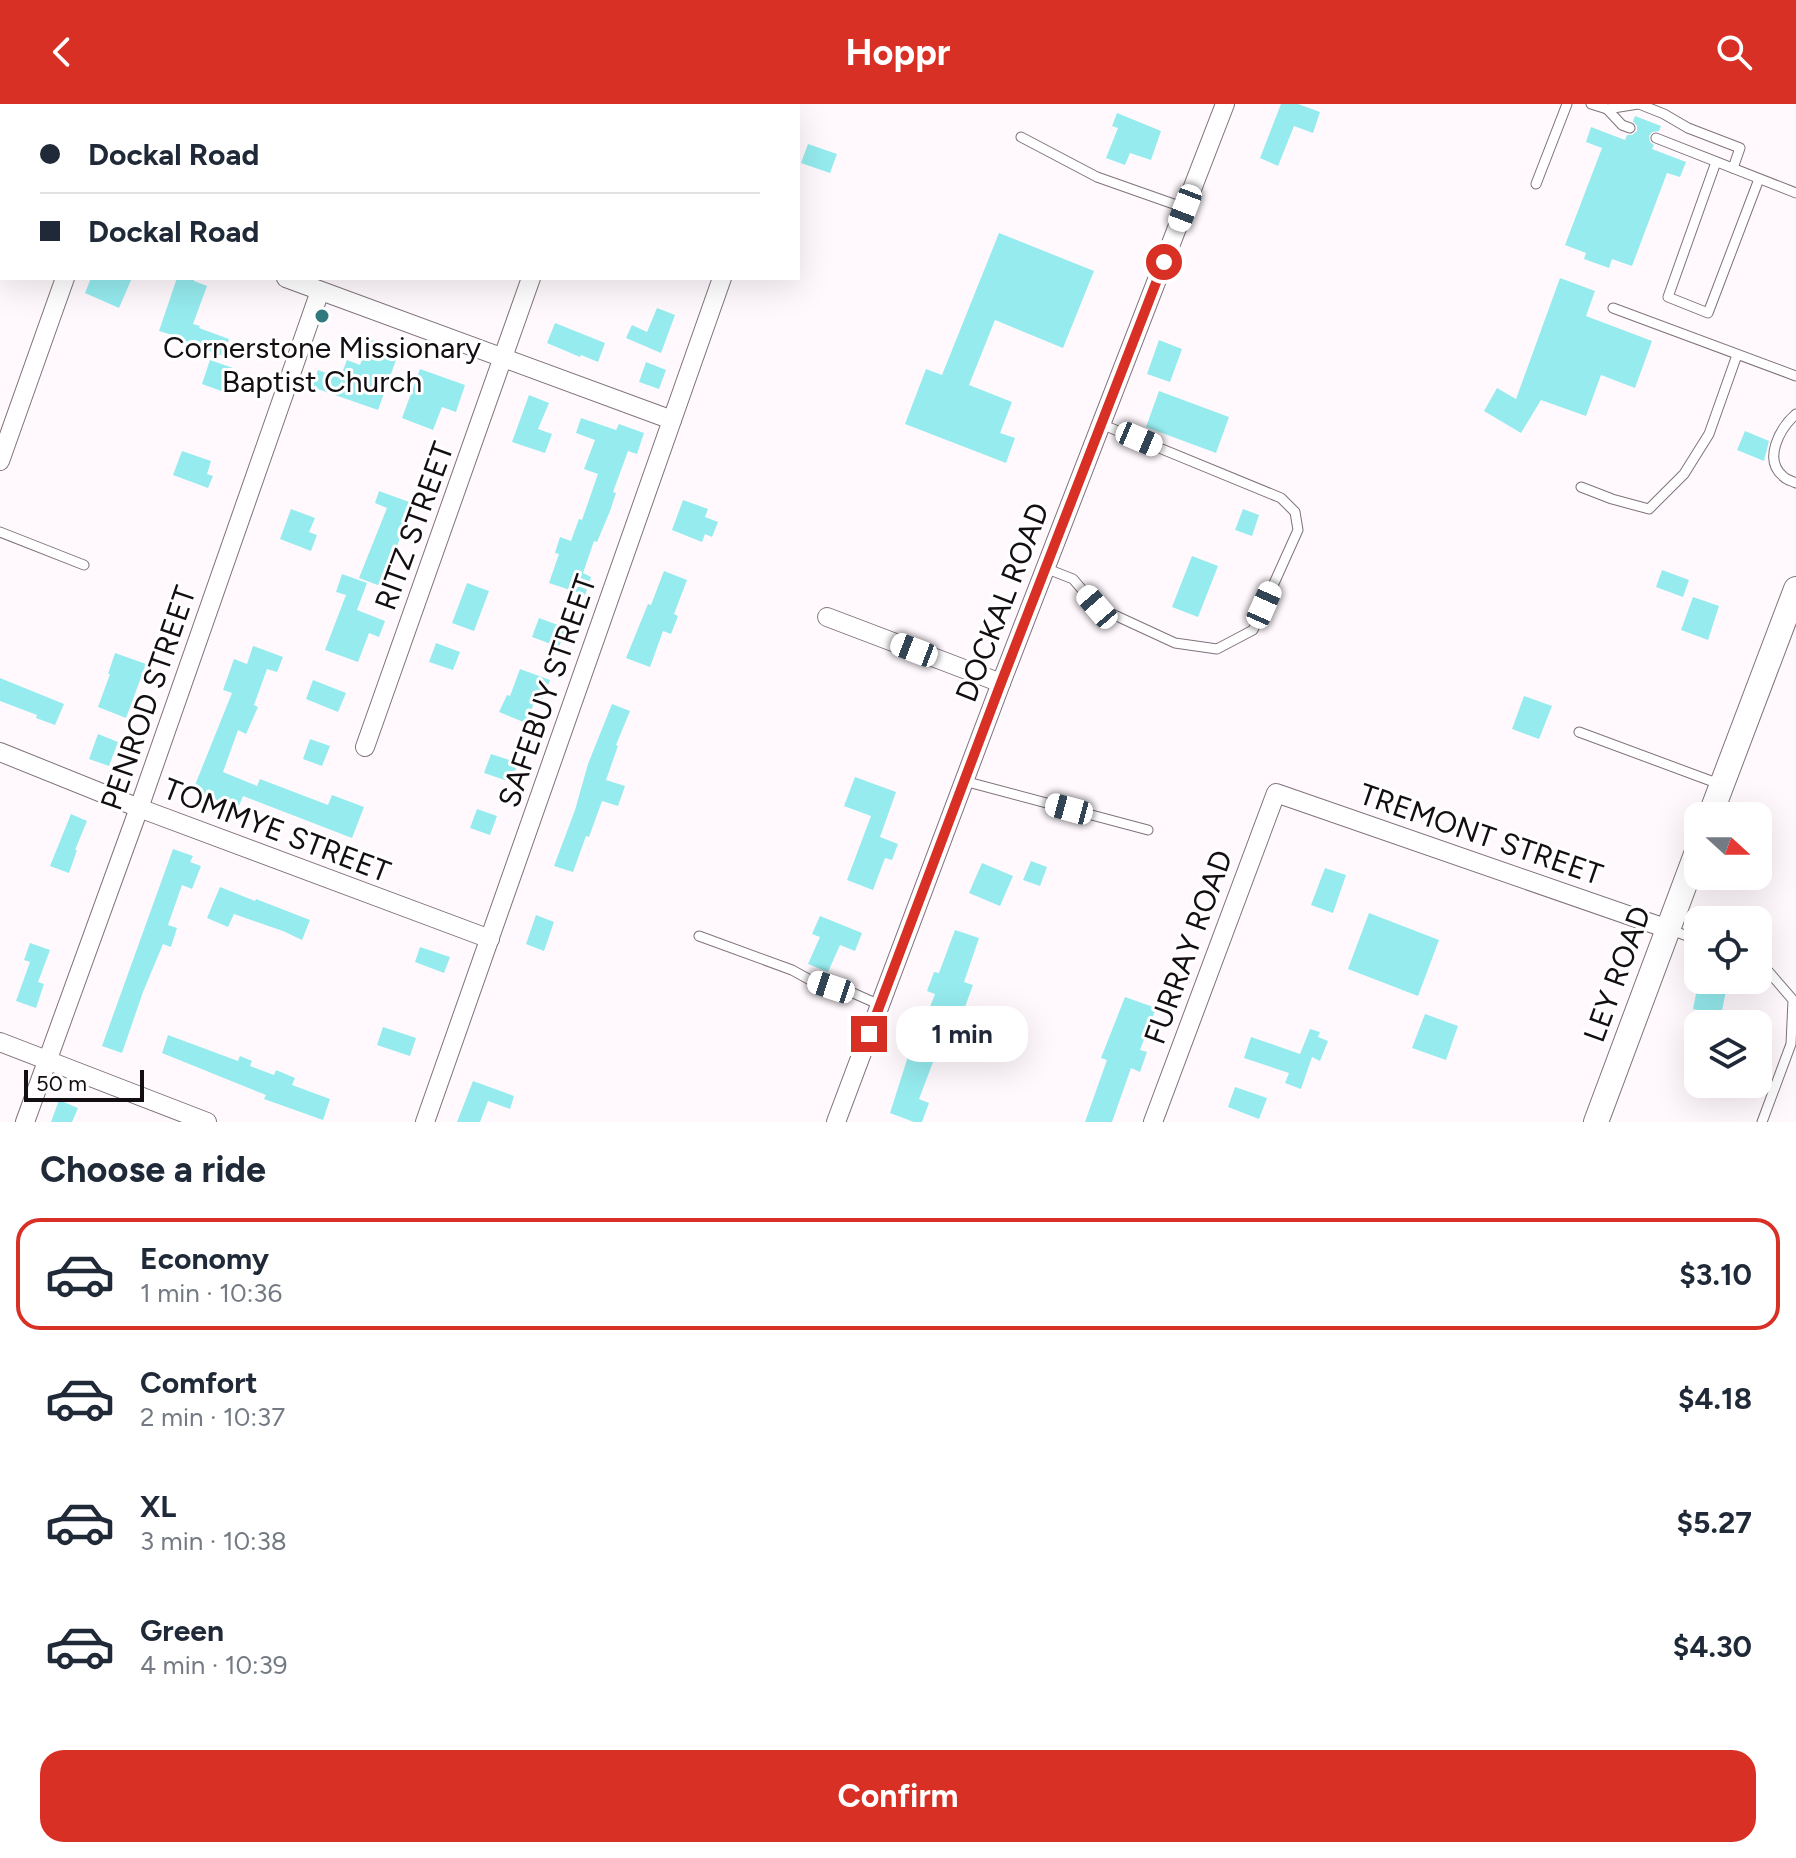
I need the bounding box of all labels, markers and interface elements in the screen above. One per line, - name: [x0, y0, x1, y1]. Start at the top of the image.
- icon: back: [40, 30, 84, 74]
- icon: search: [1712, 30, 1756, 74]
- text: Hoppr: [846, 31, 950, 74]
- text: Dockal Road: [88, 136, 259, 173]
- car: [1165, 181, 1205, 235]
- text: Dockal Road: [88, 213, 259, 250]
- route start: [1146, 244, 1182, 280]
- marker: Cornerstone Missionary Baptist Church: [313, 307, 331, 325]
- place label: Cornerstone Missionary Baptist Church: [163, 329, 481, 400]
- car: [1112, 419, 1166, 459]
- street label: RITZ STREET: [367, 437, 462, 615]
- street label: DOCKAL ROAD: [947, 497, 1057, 707]
- street label: SAFEBUY STREET: [490, 569, 604, 812]
- car: [1243, 578, 1285, 632]
- street label: PENROD STREET: [92, 581, 204, 815]
- car: [1072, 581, 1122, 633]
- car: [887, 630, 941, 670]
- street label: TOMMYE STREET: [158, 770, 396, 890]
- street label: TREMONT STREET: [1355, 775, 1608, 893]
- car: [1043, 791, 1095, 827]
- north arrow: [1684, 802, 1772, 890]
- map controls: [1684, 802, 1772, 1098]
- street label: FURRAY ROAD: [1136, 845, 1240, 1049]
- street label: LEY ROAD: [1575, 901, 1659, 1047]
- button: locate: [1684, 906, 1772, 994]
- car: [804, 968, 858, 1006]
- callout: 1 min: [897, 1006, 1029, 1062]
- button: layers: [1684, 1010, 1772, 1098]
- route end: [851, 1016, 887, 1052]
- text: 1 min: [931, 1018, 993, 1050]
- scale bar: [24, 1066, 144, 1102]
- text: 50 m: [36, 1070, 87, 1097]
- text: Choose a ride: [40, 1148, 266, 1191]
- icon: car: [44, 1238, 116, 1310]
- text: Economy: [140, 1240, 269, 1277]
- text: $3.10: [1679, 1256, 1752, 1293]
- text: 1 min · 10:36: [140, 1277, 282, 1309]
- icon: car: [44, 1362, 116, 1434]
- text: Comfort: [140, 1364, 258, 1401]
- text: $4.18: [1678, 1380, 1752, 1417]
- text: 2 min · 10:37: [140, 1401, 285, 1433]
- icon: car: [44, 1486, 116, 1558]
- text: XL: [140, 1488, 176, 1525]
- text: $5.27: [1676, 1504, 1752, 1541]
- text: 3 min · 10:38: [140, 1525, 287, 1557]
- icon: car: [44, 1610, 116, 1682]
- text: Green: [140, 1612, 224, 1649]
- text: $4.30: [1673, 1628, 1752, 1665]
- text: 4 min · 10:39: [140, 1649, 288, 1681]
- button: Confirm: [40, 1750, 1756, 1842]

